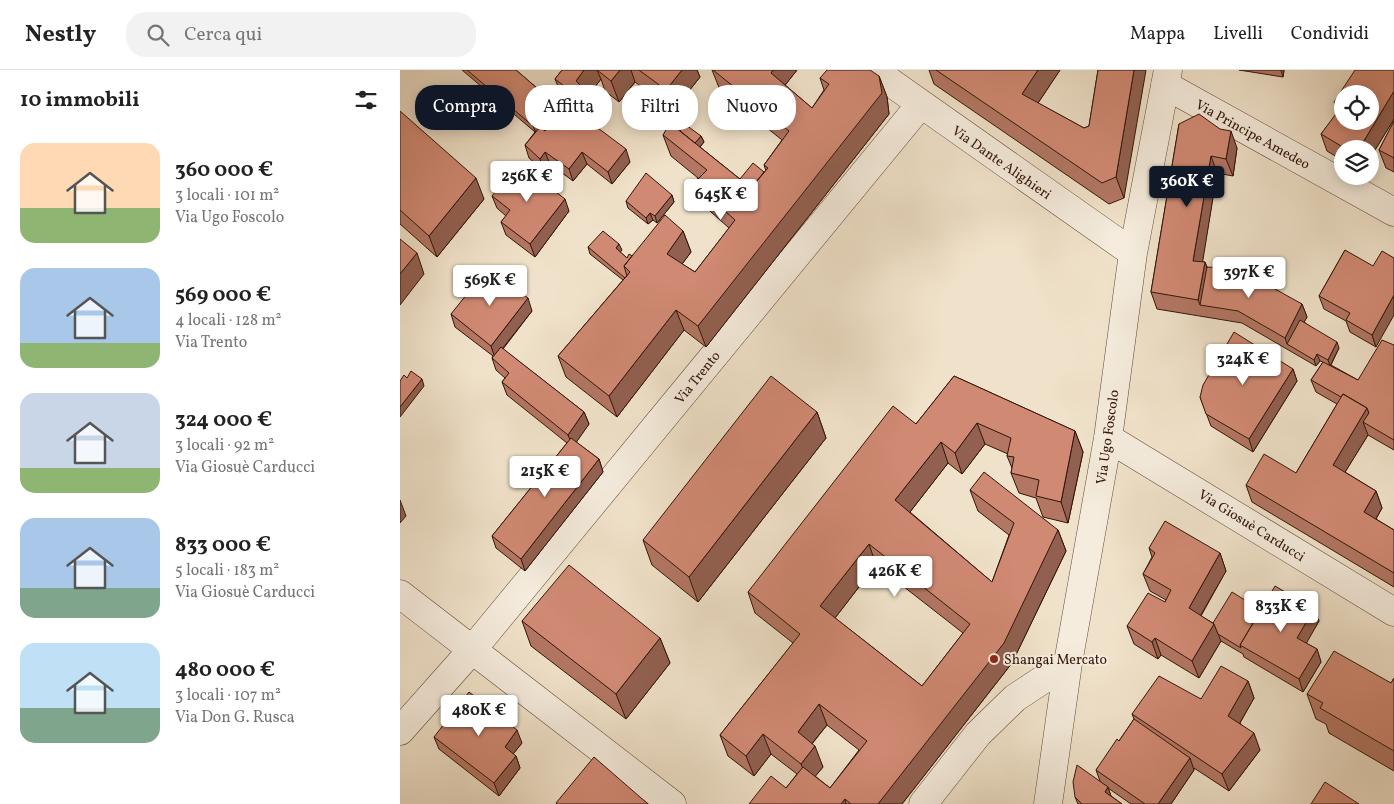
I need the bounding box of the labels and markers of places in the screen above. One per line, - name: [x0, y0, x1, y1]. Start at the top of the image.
- pin: 256K €: [486, 160, 568, 203]
- pin: 360K €: [1146, 166, 1228, 208]
- pin: 645K €: [680, 178, 762, 221]
- pin: 397K €: [1208, 256, 1290, 299]
- pin: 569K €: [449, 264, 531, 307]
- pin: 324K €: [1202, 344, 1284, 386]
- pin: 215K €: [504, 456, 586, 498]
- pin: 426K €: [854, 556, 936, 598]
- pin: 833K €: [1240, 590, 1322, 633]
- place label: Shangai Mercato: [1004, 651, 1107, 670]
- marker: Shangai Mercato: [988, 653, 1000, 665]
- pin: 480K €: [438, 694, 520, 737]

